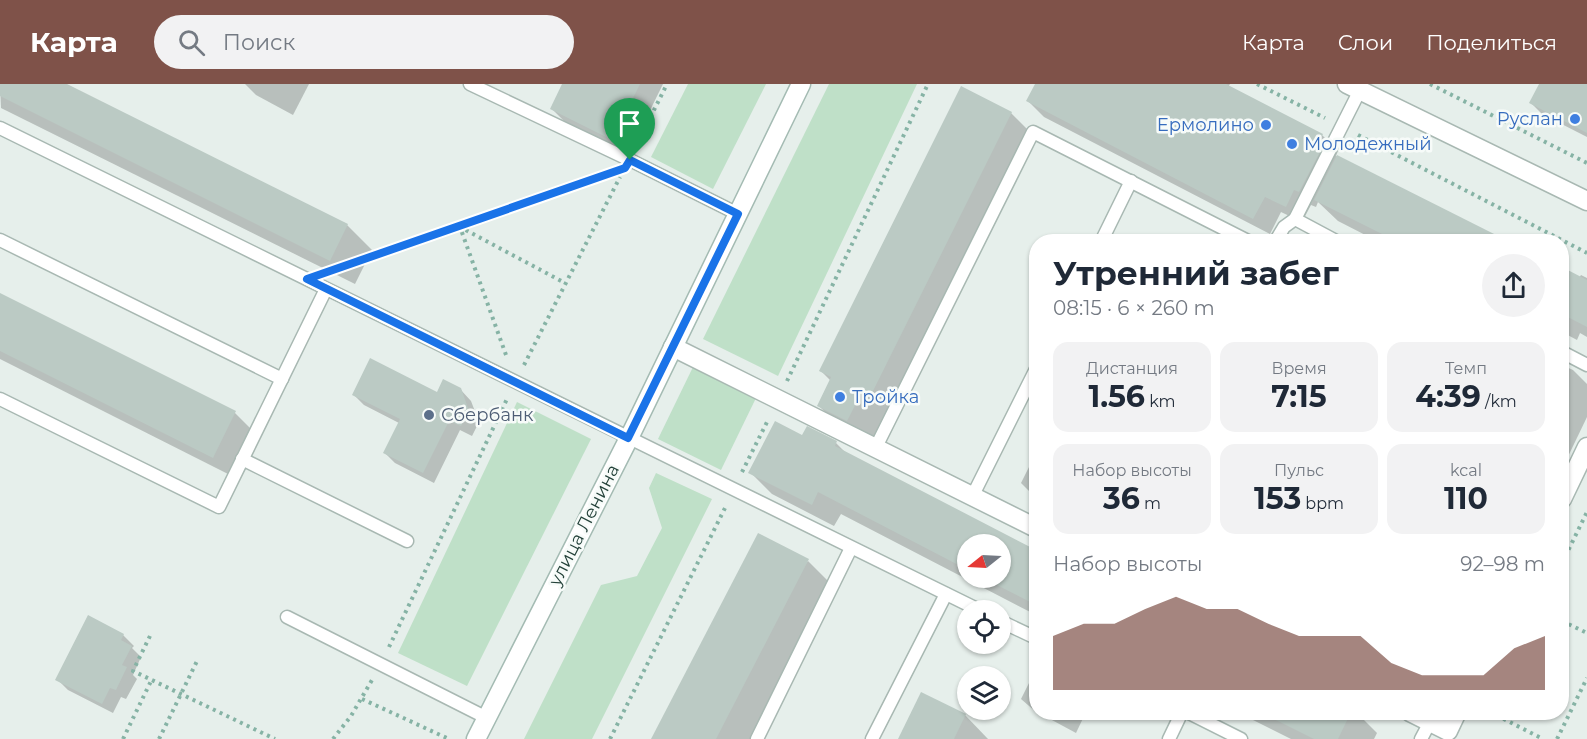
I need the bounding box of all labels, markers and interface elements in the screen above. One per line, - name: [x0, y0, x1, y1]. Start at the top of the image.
- search box: [154, 15, 574, 69]
- text: Карта: [30, 25, 118, 59]
- icon: search: [175, 26, 208, 59]
- text: Поиск: [223, 29, 295, 56]
- text: Карта: [1242, 30, 1305, 55]
- text: Слои: [1338, 30, 1393, 55]
- text: Поделиться: [1426, 30, 1557, 55]
- pin: [604, 98, 655, 160]
- icon: arrive: [613, 107, 646, 140]
- place label: Руслан: [1497, 108, 1563, 130]
- marker: Руслан: [1568, 112, 1582, 126]
- place label: Ермолино: [1157, 114, 1254, 136]
- marker: Ермолино: [1259, 118, 1273, 132]
- place label: Молодежный: [1304, 133, 1432, 155]
- marker: Молодежный: [1285, 137, 1299, 151]
- text: Утренний забег: [1053, 253, 1339, 293]
- button: share: [1482, 254, 1545, 317]
- text: 08:15 · 6 × 260 m: [1053, 296, 1215, 320]
- text: Дистанция: [1086, 359, 1178, 378]
- text: Время: [1271, 359, 1327, 378]
- text: Темп: [1445, 359, 1487, 378]
- text: 1.56: [1088, 378, 1145, 415]
- text: 7:15: [1271, 378, 1327, 415]
- text: 4:39: [1415, 378, 1481, 415]
- place label: Тройка: [852, 386, 919, 408]
- marker: Тройка: [833, 390, 847, 404]
- text: km: [1145, 392, 1176, 411]
- text: /km: [1481, 392, 1517, 411]
- place label: Сбербанк: [441, 404, 534, 426]
- marker: Сбербанк: [422, 408, 436, 422]
- street label: улица Ленина: [543, 461, 624, 590]
- text: Набор высоты: [1072, 461, 1192, 480]
- text: Пульс: [1274, 461, 1324, 480]
- text: kcal: [1450, 461, 1482, 480]
- text: 36: [1103, 480, 1140, 517]
- text: 153: [1254, 480, 1301, 517]
- text: 110: [1444, 480, 1488, 517]
- text: m: [1140, 494, 1161, 513]
- text: bpm: [1301, 494, 1344, 513]
- north arrow: [957, 534, 1011, 588]
- map controls: [957, 534, 1011, 720]
- text: Набор высоты: [1053, 552, 1202, 576]
- text: 92–98 m: [1460, 552, 1545, 576]
- button: locate: [957, 600, 1011, 654]
- button: layers: [957, 666, 1011, 720]

